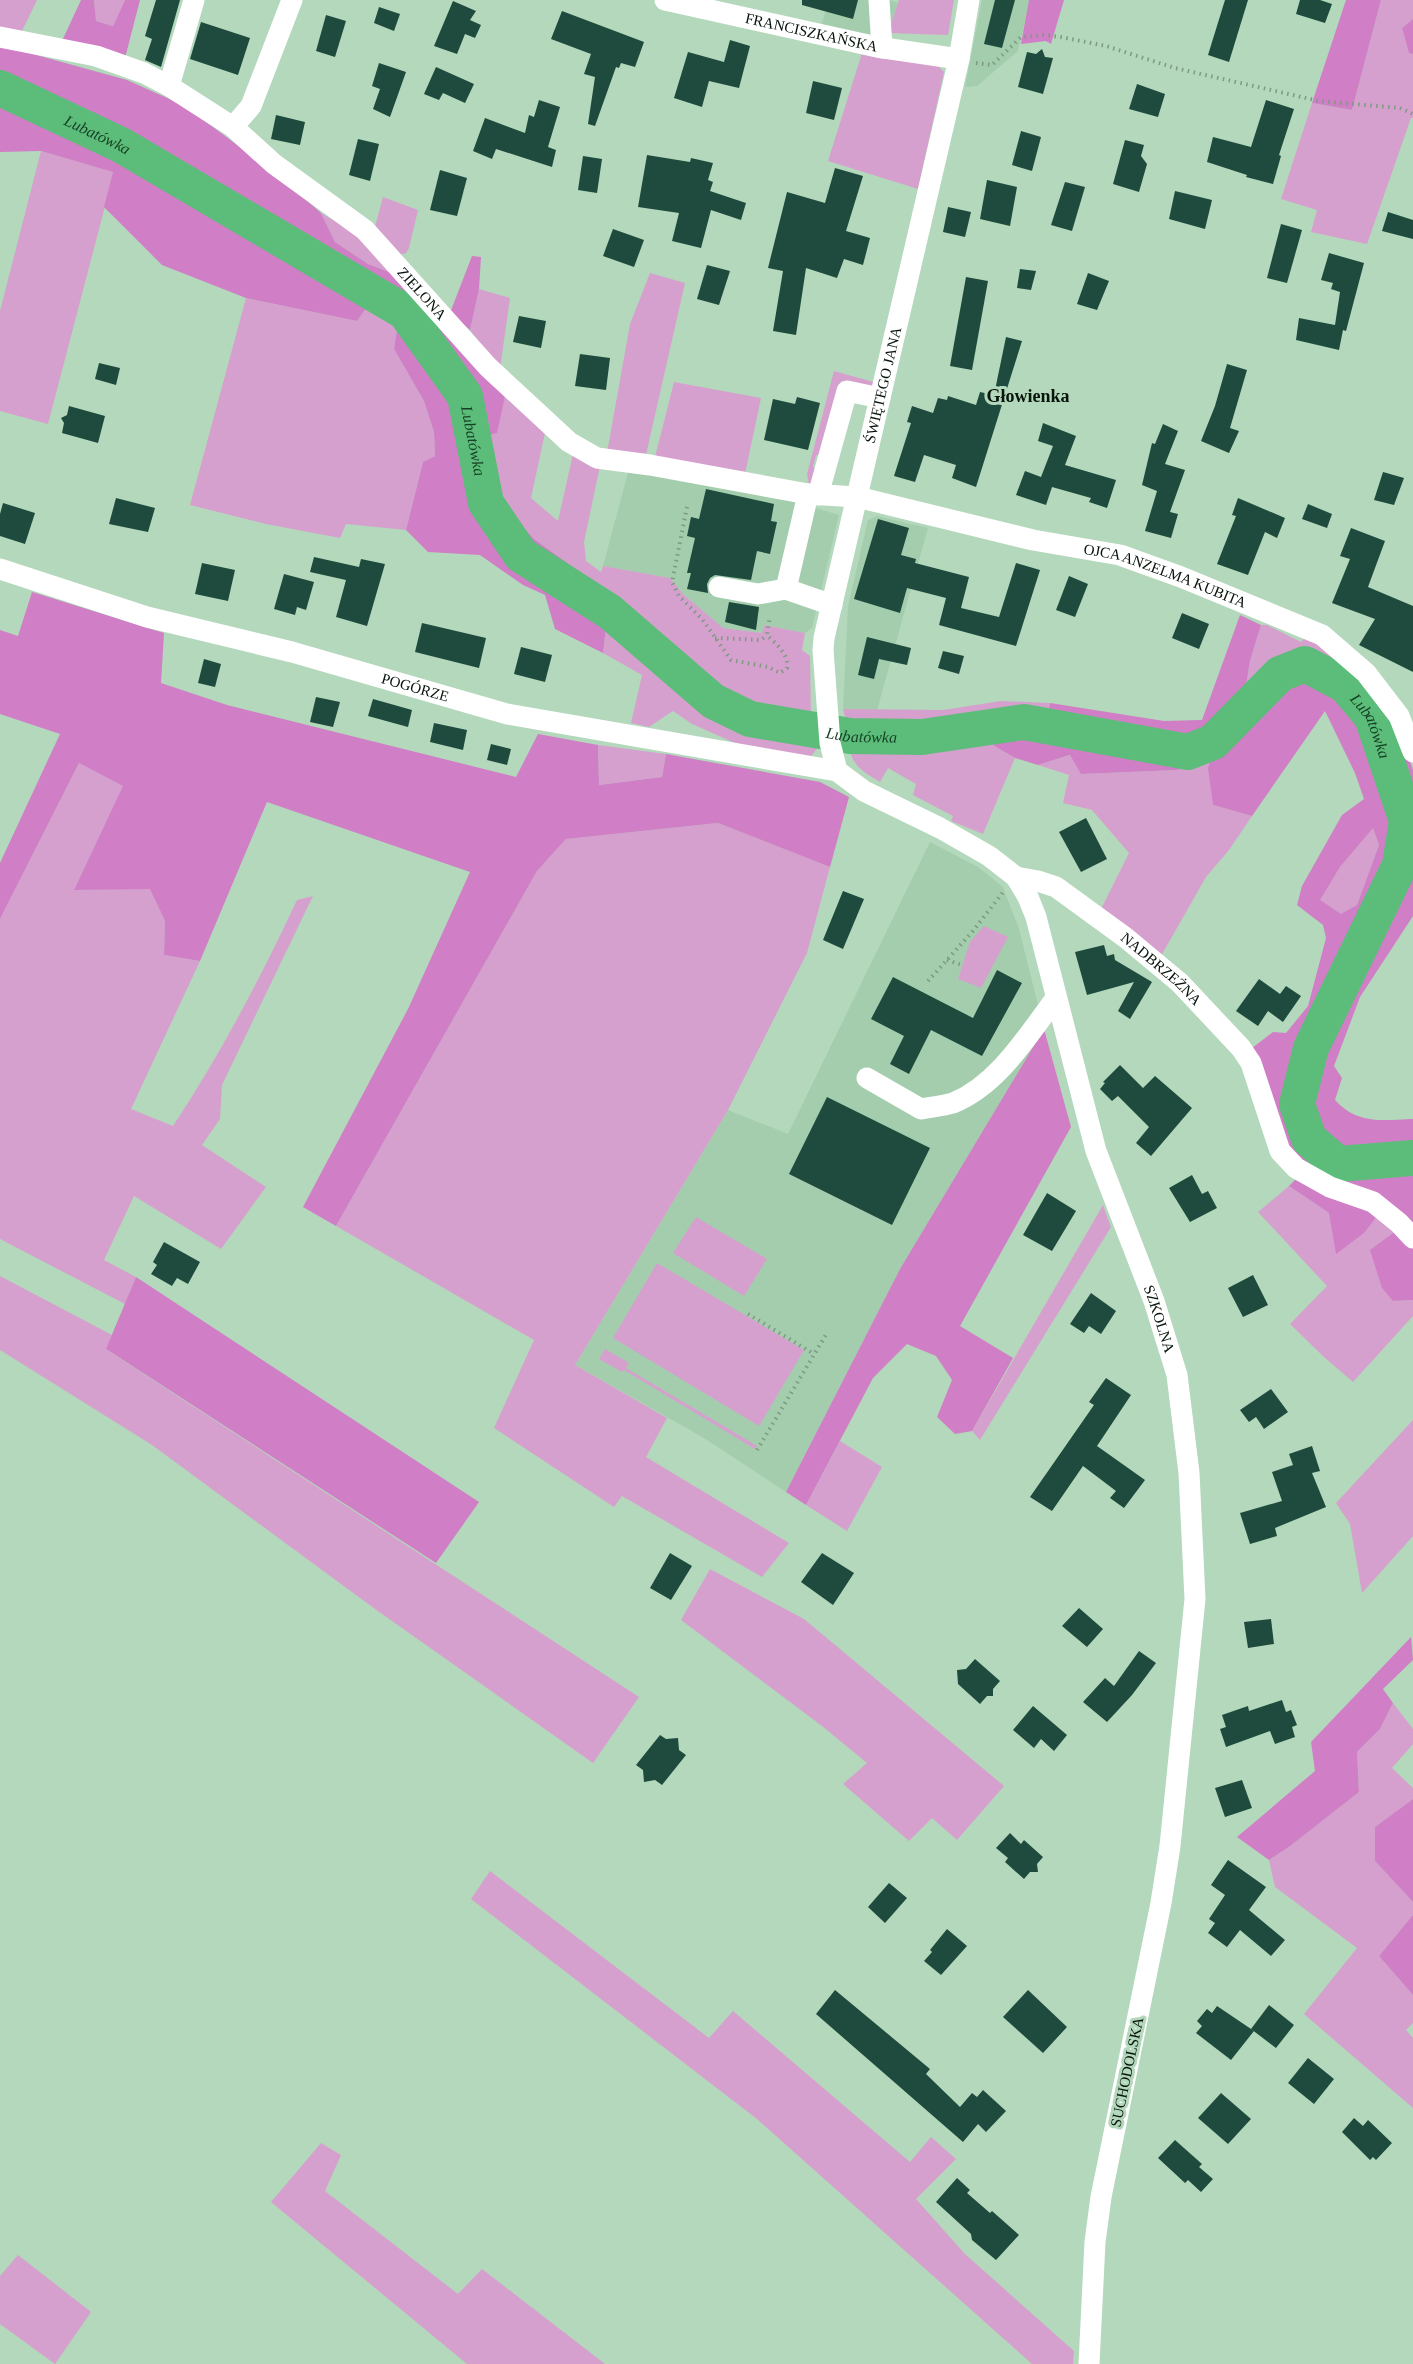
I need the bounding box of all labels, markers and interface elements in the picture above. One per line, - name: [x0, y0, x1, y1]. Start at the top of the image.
- street label: FRANCISZKAŃSKA: [744, 10, 879, 55]
- water label: Lubatówka: [61, 111, 134, 158]
- street label: ZIELONA: [394, 264, 450, 323]
- street label: ŚWIĘTEGO JANA: [862, 325, 904, 445]
- district label: Głowienka: [986, 386, 1070, 406]
- water label: Lubatówka: [458, 403, 488, 477]
- street label: OJCA ANZELMA KUBITA: [1082, 541, 1249, 611]
- street label: POGÓRZE: [380, 670, 451, 705]
- water label: Lubatówka: [1346, 689, 1393, 760]
- water label: Lubatówka: [824, 724, 897, 746]
- street label: NADBRZEŻNA: [1118, 929, 1205, 1009]
- street label: SZKOLNA: [1141, 1283, 1178, 1355]
- street label: SUCHODOLSKA: [1108, 2016, 1146, 2128]

